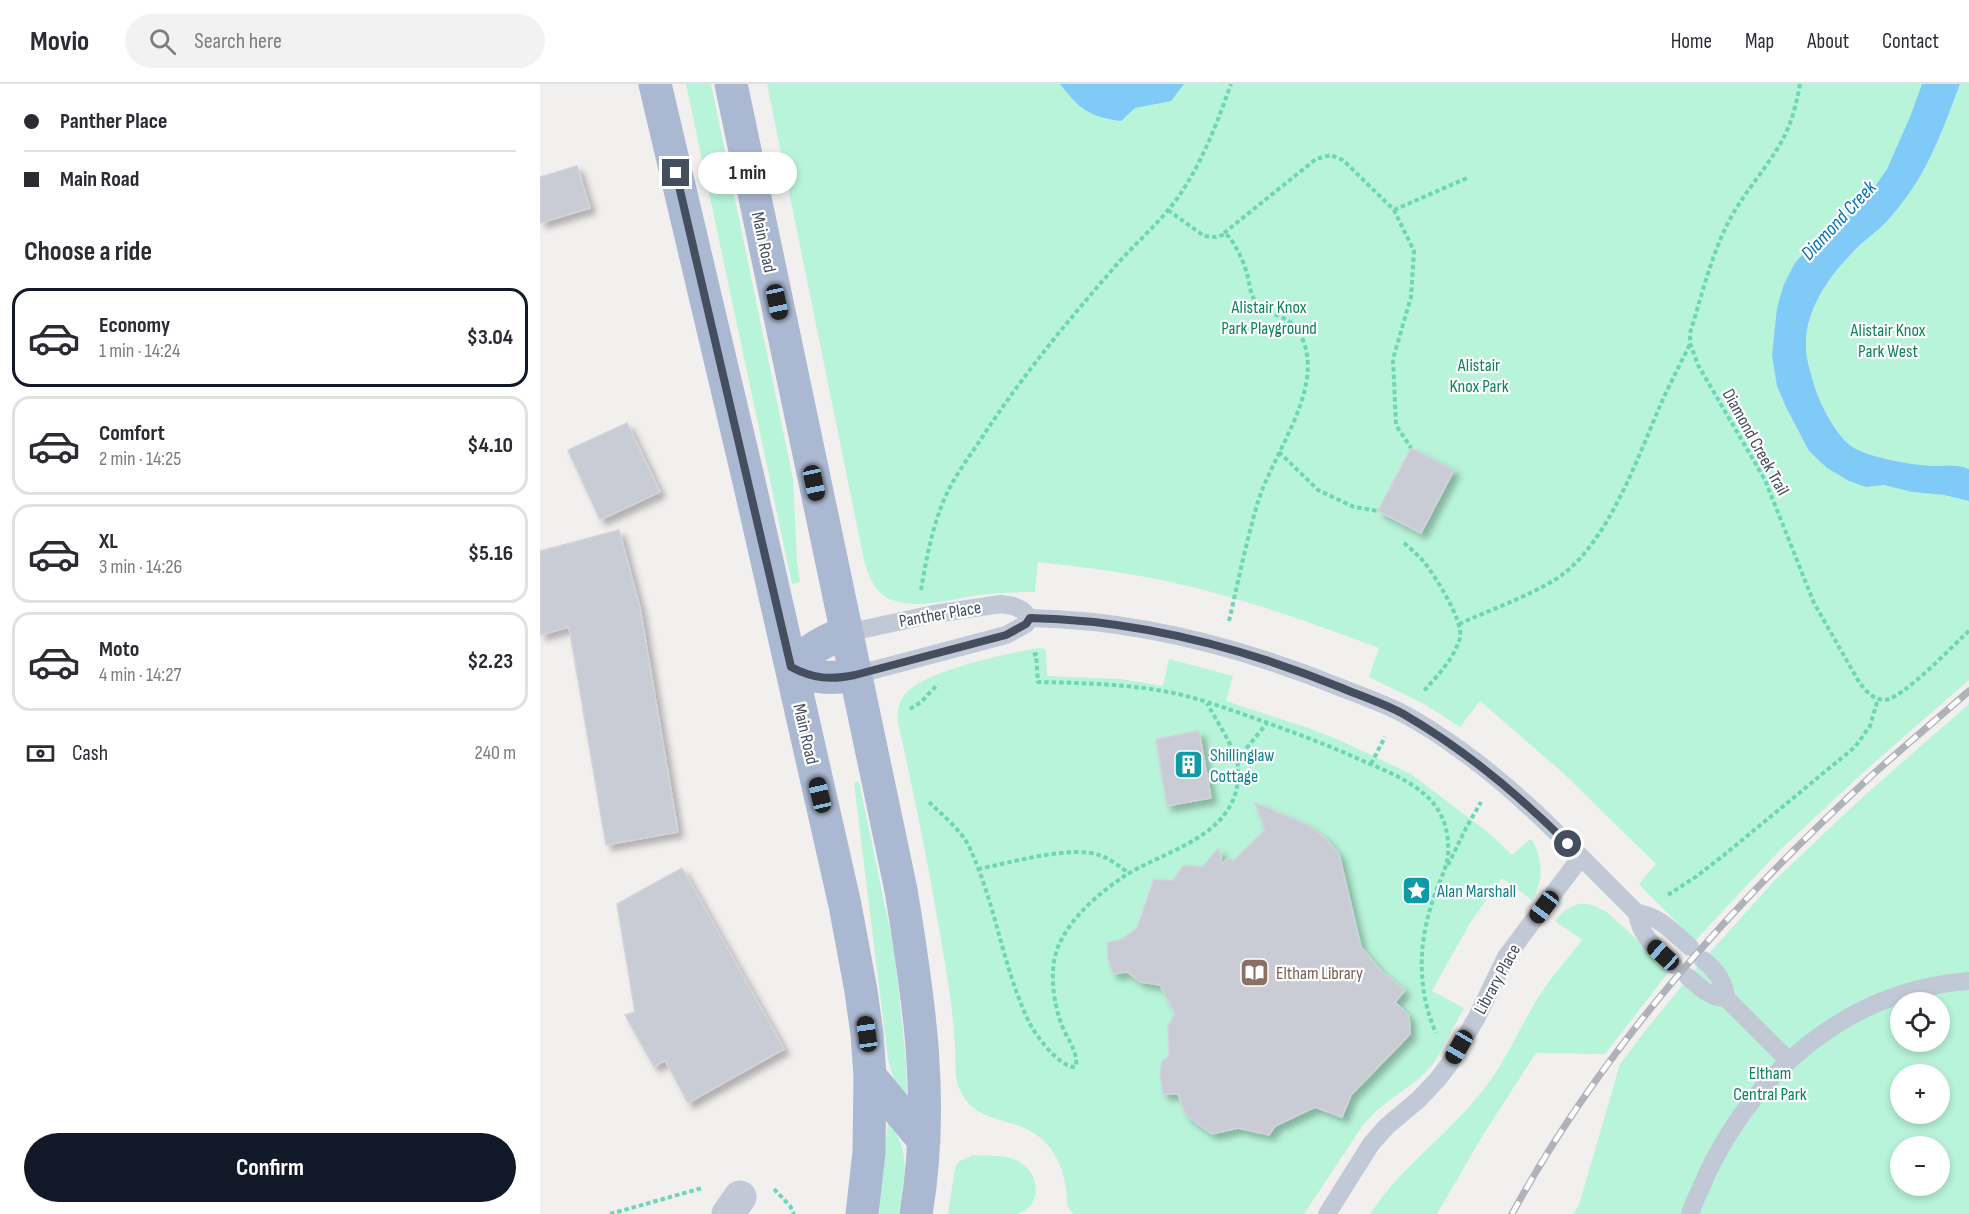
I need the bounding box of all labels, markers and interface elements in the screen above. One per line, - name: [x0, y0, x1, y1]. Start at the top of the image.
- search box: [125, 14, 545, 68]
- text: Movio: [30, 25, 89, 58]
- icon: search: [146, 25, 179, 58]
- text: Search here: [194, 28, 282, 55]
- text: Home: [1671, 29, 1712, 54]
- text: Map: [1745, 29, 1774, 54]
- text: About: [1807, 29, 1849, 54]
- text: Contact: [1882, 29, 1939, 54]
- text: Panther Place: [60, 108, 167, 135]
- callout: 1 min: [697, 152, 796, 194]
- route end: [662, 159, 689, 186]
- text: 1 min: [729, 161, 766, 185]
- text: Main Road: [60, 166, 139, 193]
- water label: Diamond Creek: [1796, 176, 1882, 265]
- street label: Main Road: [747, 210, 780, 274]
- text: Choose a ride: [24, 236, 152, 268]
- car: [764, 283, 790, 321]
- park label: Alistair Knox Park Playground: [1221, 297, 1317, 339]
- icon: car: [27, 311, 81, 365]
- text: Economy: [99, 312, 170, 339]
- park label: Alistair Knox Park West: [1849, 320, 1926, 362]
- text: $3.04: [467, 324, 513, 351]
- text: 1 min · 14:24: [99, 339, 180, 363]
- park label: Alistair Knox Park: [1449, 355, 1509, 397]
- street label: Diamond Creek Trail: [1718, 385, 1793, 499]
- icon: car: [27, 419, 81, 473]
- text: Comfort: [99, 420, 165, 447]
- text: $4.10: [467, 432, 513, 459]
- text: 2 min · 14:25: [99, 447, 181, 471]
- car: [801, 464, 827, 502]
- icon: car: [27, 527, 81, 581]
- text: XL: [99, 528, 118, 555]
- text: $5.16: [468, 540, 513, 567]
- text: 3 min · 14:26: [99, 555, 182, 579]
- street label: Panther Place: [897, 597, 983, 632]
- icon: car: [27, 635, 81, 689]
- text: Moto: [99, 636, 139, 663]
- text: $2.23: [467, 648, 513, 675]
- text: 4 min · 14:27: [99, 663, 181, 687]
- street label: Main Road: [788, 702, 823, 766]
- icon: cash: [24, 737, 57, 770]
- text: Cash: [72, 740, 108, 767]
- text: 240 m: [475, 741, 516, 765]
- place label: Shillinglaw Cottage: [1210, 745, 1274, 787]
- building icon: Shillinglaw Cottage: [1173, 749, 1205, 781]
- car: [807, 775, 833, 815]
- route start: [1554, 830, 1581, 857]
- place icon: Alan Marshall: [1400, 875, 1432, 907]
- place label: Alan Marshall: [1436, 881, 1516, 902]
- car: [1526, 887, 1562, 927]
- car: [1644, 936, 1682, 974]
- street label: Library Place: [1470, 941, 1525, 1018]
- library icon: Eltham Library: [1239, 957, 1271, 989]
- place label: Eltham Library: [1276, 963, 1363, 984]
- map controls: [1890, 992, 1950, 1196]
- button: locate: [1890, 992, 1950, 1052]
- car: [856, 1015, 878, 1053]
- car: [1442, 1027, 1476, 1067]
- park label: Eltham Central Park: [1733, 1063, 1807, 1105]
- button: +: [1890, 1064, 1950, 1124]
- button: Confirm: [24, 1133, 516, 1202]
- button: −: [1890, 1136, 1950, 1196]

